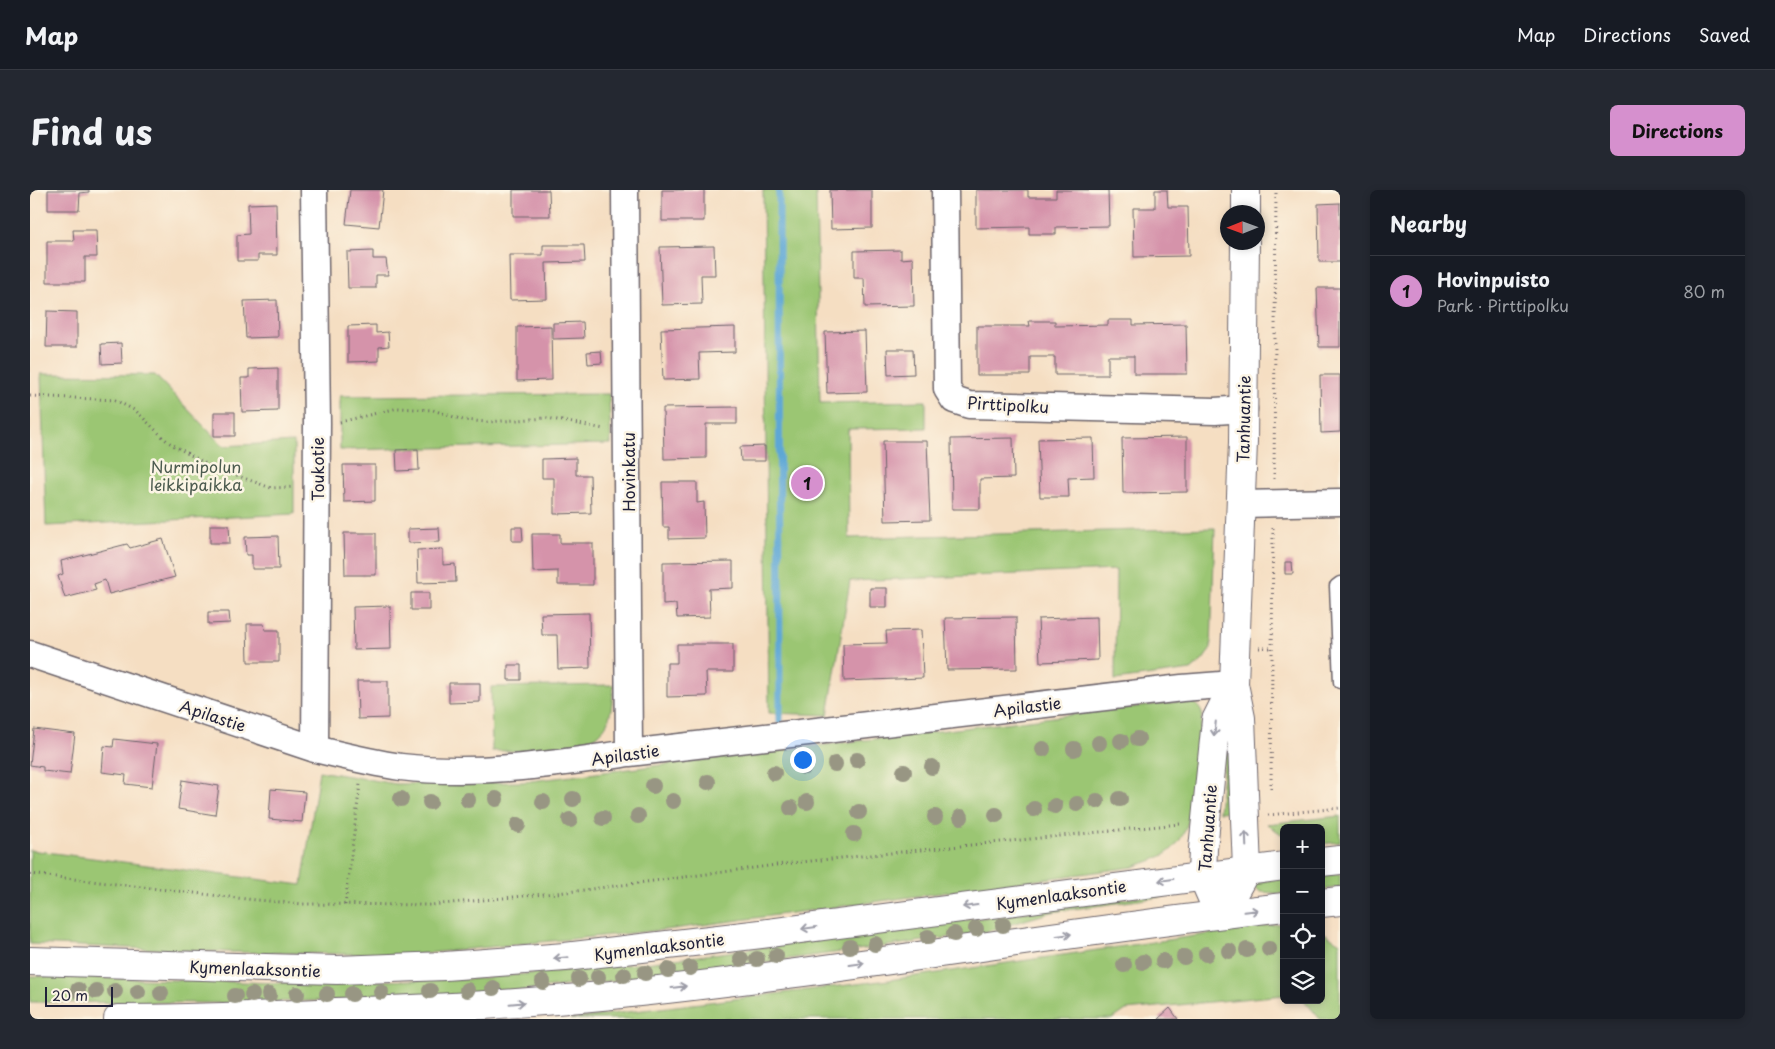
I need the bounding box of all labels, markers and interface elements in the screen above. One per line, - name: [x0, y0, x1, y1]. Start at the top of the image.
- text: Map: [25, 17, 78, 53]
- text: Map: [1517, 21, 1555, 48]
- text: Directions: [1583, 21, 1671, 48]
- text: Saved: [1699, 21, 1750, 48]
- text: Find us: [30, 104, 152, 157]
- button: Directions: [1610, 105, 1745, 156]
- north arrow: [1220, 205, 1265, 250]
- text: Nearby: [1390, 207, 1467, 239]
- text: Hovinpuisto: [1437, 265, 1550, 293]
- text: 1: [1402, 279, 1410, 303]
- text: 80 m: [1683, 279, 1725, 303]
- text: Park · Pirttipolku: [1437, 293, 1569, 317]
- street label: Tanhuantie: [1230, 375, 1256, 463]
- street label: Pirttipolku: [966, 390, 1050, 418]
- street label: Hovinkatu: [616, 432, 640, 512]
- street label: Toukotie: [305, 437, 329, 501]
- park label: Nurmipolun leikkipaikka: [150, 454, 242, 496]
- pin: 1: [791, 464, 823, 502]
- street label: Apilastie: [992, 690, 1062, 722]
- street label: Apilastie: [177, 693, 249, 737]
- one-way arrow: [1210, 721, 1220, 737]
- street label: Apilastie: [589, 737, 661, 771]
- your location: [790, 747, 816, 773]
- street label: Tanhuantie: [1192, 784, 1222, 872]
- map controls: [1280, 824, 1325, 1004]
- button: +: [1280, 824, 1325, 869]
- one-way arrow: [1241, 831, 1250, 847]
- button: −: [1280, 869, 1325, 914]
- street label: Kymenlaaksontie: [994, 873, 1128, 915]
- one-way arrow: [1158, 875, 1174, 885]
- one-way arrow: [962, 901, 978, 911]
- one-way arrow: [1243, 906, 1259, 916]
- button: locate: [1280, 914, 1325, 959]
- one-way arrow: [801, 923, 817, 933]
- street label: Kymenlaaksontie: [592, 926, 726, 966]
- one-way arrow: [1055, 930, 1071, 940]
- one-way arrow: [553, 953, 569, 962]
- street label: Kymenlaaksontie: [189, 954, 321, 982]
- one-way arrow: [849, 959, 865, 969]
- button: layers: [1280, 959, 1325, 1004]
- one-way arrow: [670, 982, 686, 992]
- scale bar: [45, 984, 112, 1007]
- text: 20 m: [52, 985, 88, 1006]
- one-way arrow: [509, 998, 525, 1008]

